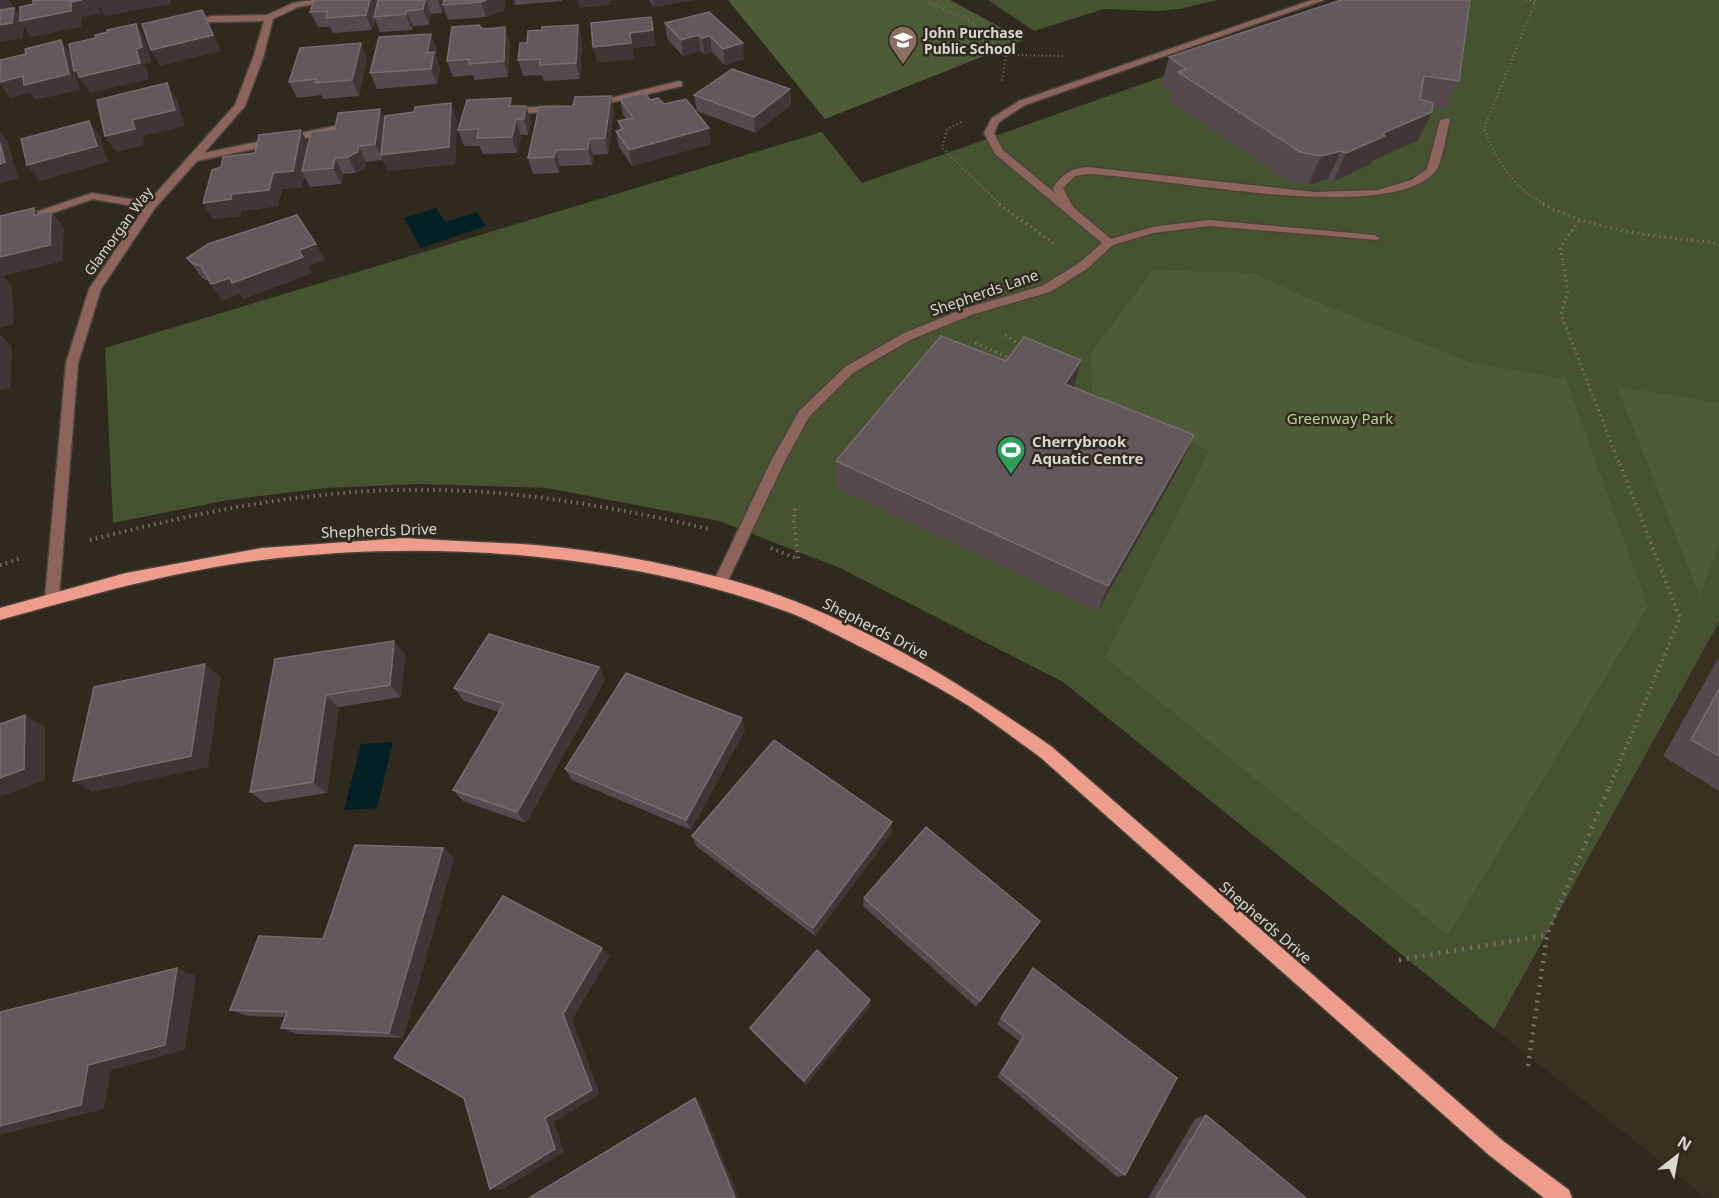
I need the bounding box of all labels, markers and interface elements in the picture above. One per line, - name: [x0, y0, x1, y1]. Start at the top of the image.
- place label: John Purchase Public School: [922, 23, 1023, 58]
- school or university icon: John Purchase Public School: [887, 24, 919, 66]
- street label: Glamorgan Way: [79, 182, 157, 279]
- street label: Shepherds Lane: [927, 264, 1041, 320]
- park label: Greenway Park: [1287, 408, 1393, 428]
- place label: Cherrybrook Aquatic Centre: [1032, 431, 1143, 468]
- sports icon: Cherrybrook Aquatic Centre: [995, 434, 1027, 476]
- street label: Shepherds Drive: [321, 518, 437, 542]
- street label: Shepherds Drive: [820, 593, 932, 663]
- street label: Shepherds Drive: [1216, 876, 1316, 968]
- north arrow: [1647, 1126, 1707, 1186]
- text: N: [1673, 1130, 1696, 1156]

